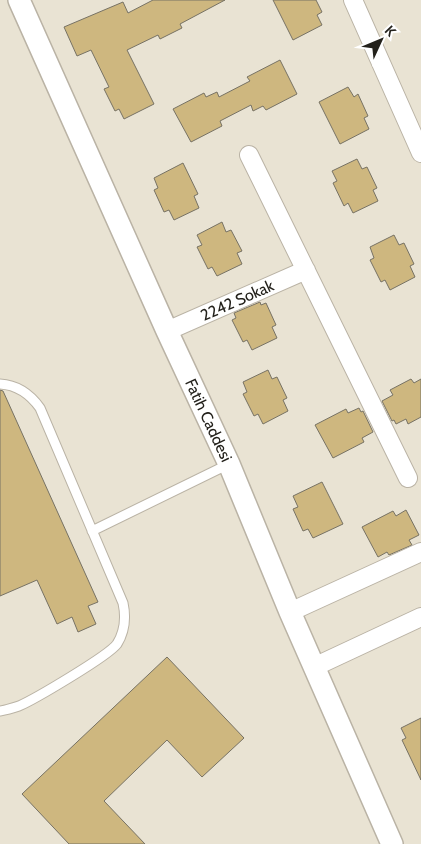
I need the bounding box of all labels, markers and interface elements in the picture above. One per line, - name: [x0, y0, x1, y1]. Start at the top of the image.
- north arrow: [356, 15, 406, 65]
- text: K: [381, 22, 400, 41]
- street label: 2242 Sokak: [198, 276, 277, 325]
- street label: Fatih Caddesi: [181, 376, 236, 465]

